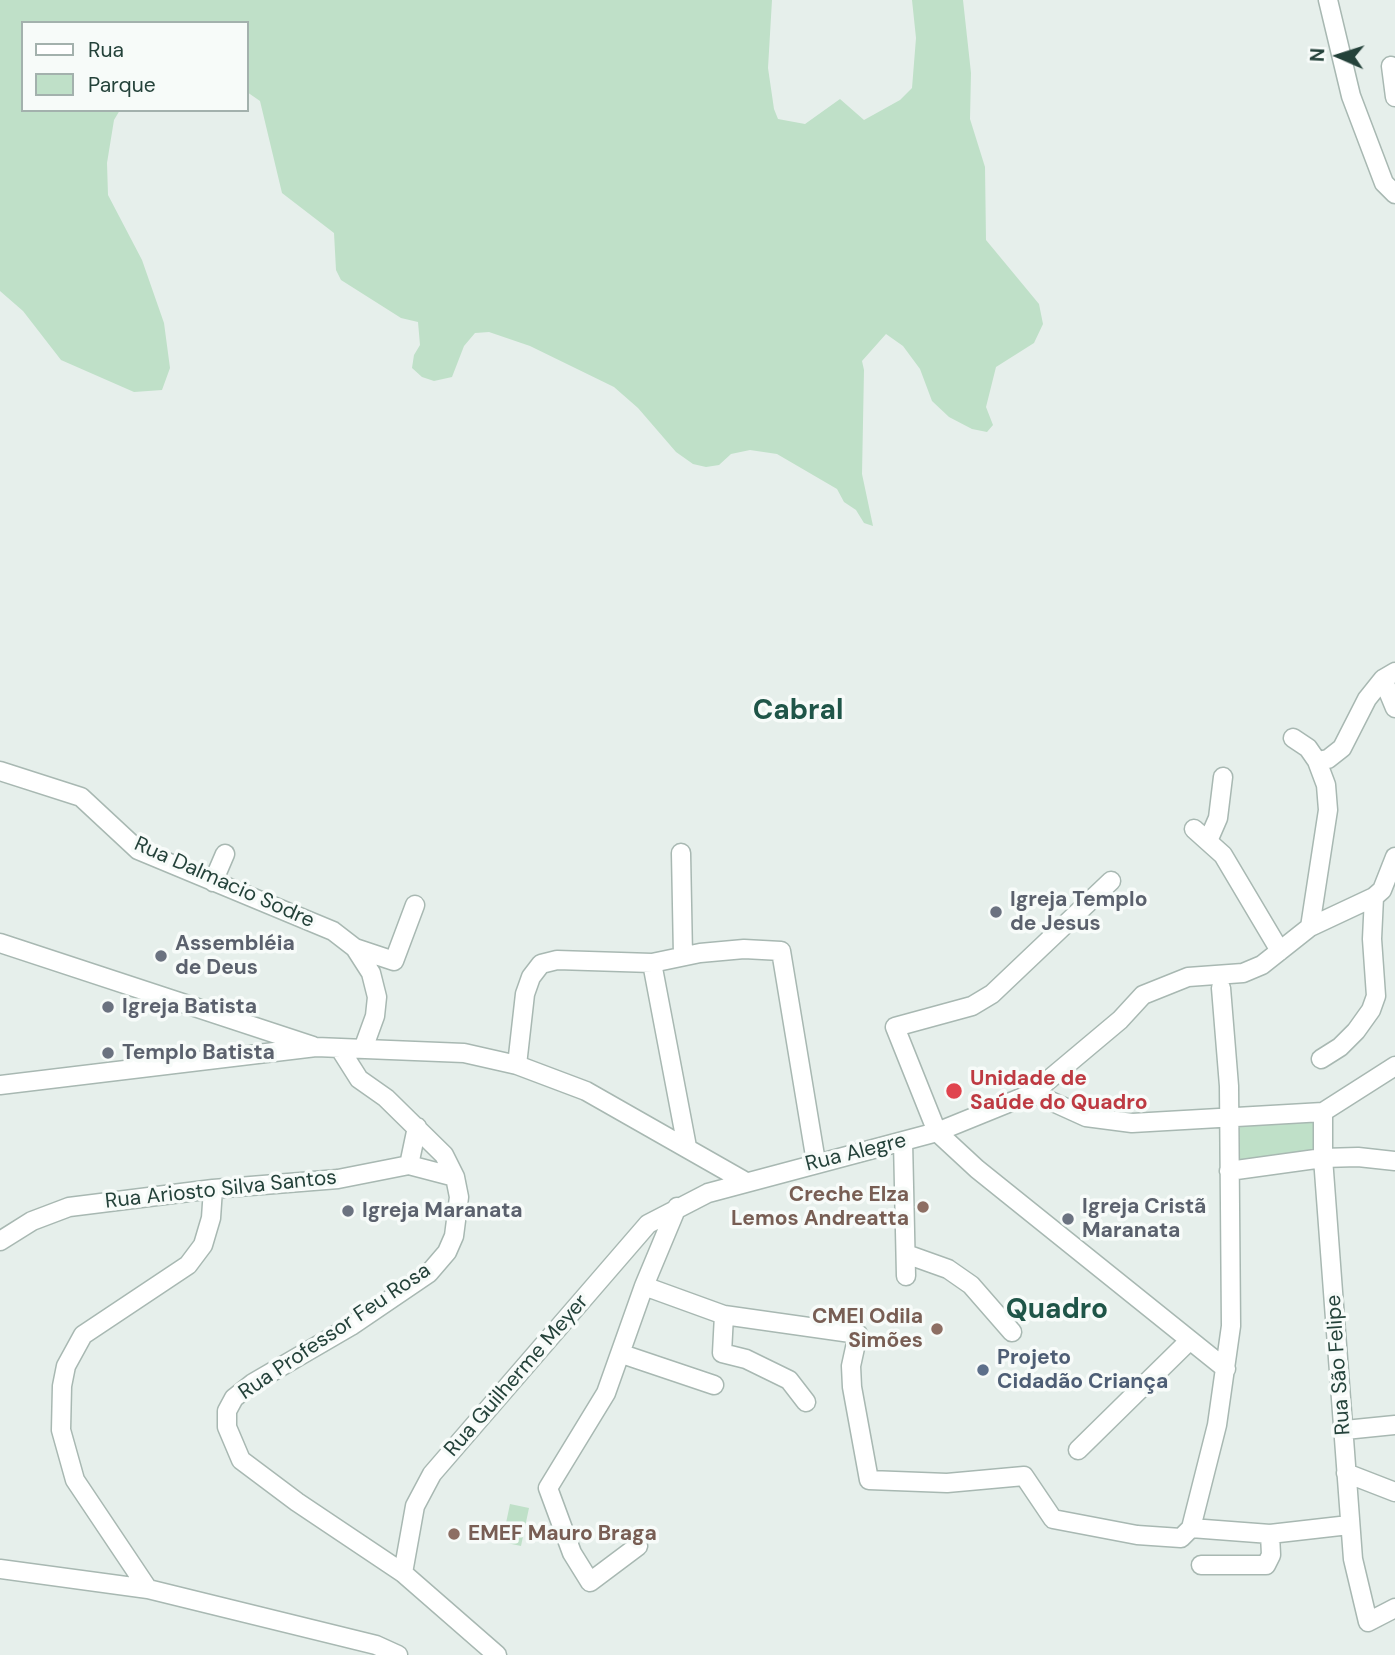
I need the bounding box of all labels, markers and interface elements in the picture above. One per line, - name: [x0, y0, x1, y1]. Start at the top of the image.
- legend: [21, 21, 248, 112]
- north arrow: [1304, 21, 1374, 91]
- text: Rua: [88, 36, 124, 64]
- text: N: [1305, 47, 1330, 62]
- text: Parque: [88, 71, 156, 99]
- district label: Cabral: [753, 695, 843, 729]
- street label: Rua Dalmacio Sodre: [130, 832, 318, 934]
- place label: Igreja Templo de Jesus: [1010, 887, 1148, 937]
- marker: Igreja Templo de Jesus: [988, 904, 1004, 920]
- place label: Assembléia de Deus: [175, 931, 295, 981]
- marker: Assembléia de Deus: [153, 948, 169, 964]
- place label: Igreja Batista: [122, 994, 257, 1020]
- marker: Igreja Batista: [100, 999, 116, 1015]
- place label: Templo Batista: [122, 1040, 275, 1066]
- marker: Templo Batista: [100, 1045, 116, 1061]
- place label: Unidade de Saúde do Quadro: [970, 1066, 1147, 1116]
- marker: Unidade de Saúde do Quadro: [944, 1081, 964, 1101]
- street label: Rua Alegre: [803, 1128, 909, 1178]
- street label: Rua Ariosto Silva Santos: [104, 1165, 338, 1215]
- place label: Creche Elza Lemos Andreatta: [731, 1182, 909, 1232]
- place label: Igreja Cristã Maranata: [1082, 1194, 1206, 1244]
- place label: Igreja Maranata: [362, 1198, 523, 1224]
- marker: Creche Elza Lemos Andreatta: [915, 1199, 931, 1215]
- marker: Igreja Maranata: [340, 1203, 356, 1219]
- marker: Igreja Cristã Maranata: [1060, 1211, 1076, 1227]
- street label: Rua Professor Feu Rosa: [234, 1258, 436, 1406]
- street label: Rua Guilherme Meyer: [440, 1290, 594, 1462]
- district label: Quadro: [1006, 1294, 1108, 1328]
- street label: Rua São Felipe: [1322, 1294, 1356, 1436]
- place label: CMEI Odila Simões: [812, 1304, 923, 1354]
- marker: CMEI Odila Simões: [929, 1321, 945, 1337]
- place label: Projeto Cidadão Criança: [997, 1345, 1168, 1395]
- marker: Projeto Cidadão Criança: [975, 1362, 991, 1378]
- place label: EMEF Mauro Braga: [468, 1521, 657, 1547]
- marker: EMEF Mauro Braga: [446, 1526, 462, 1542]

